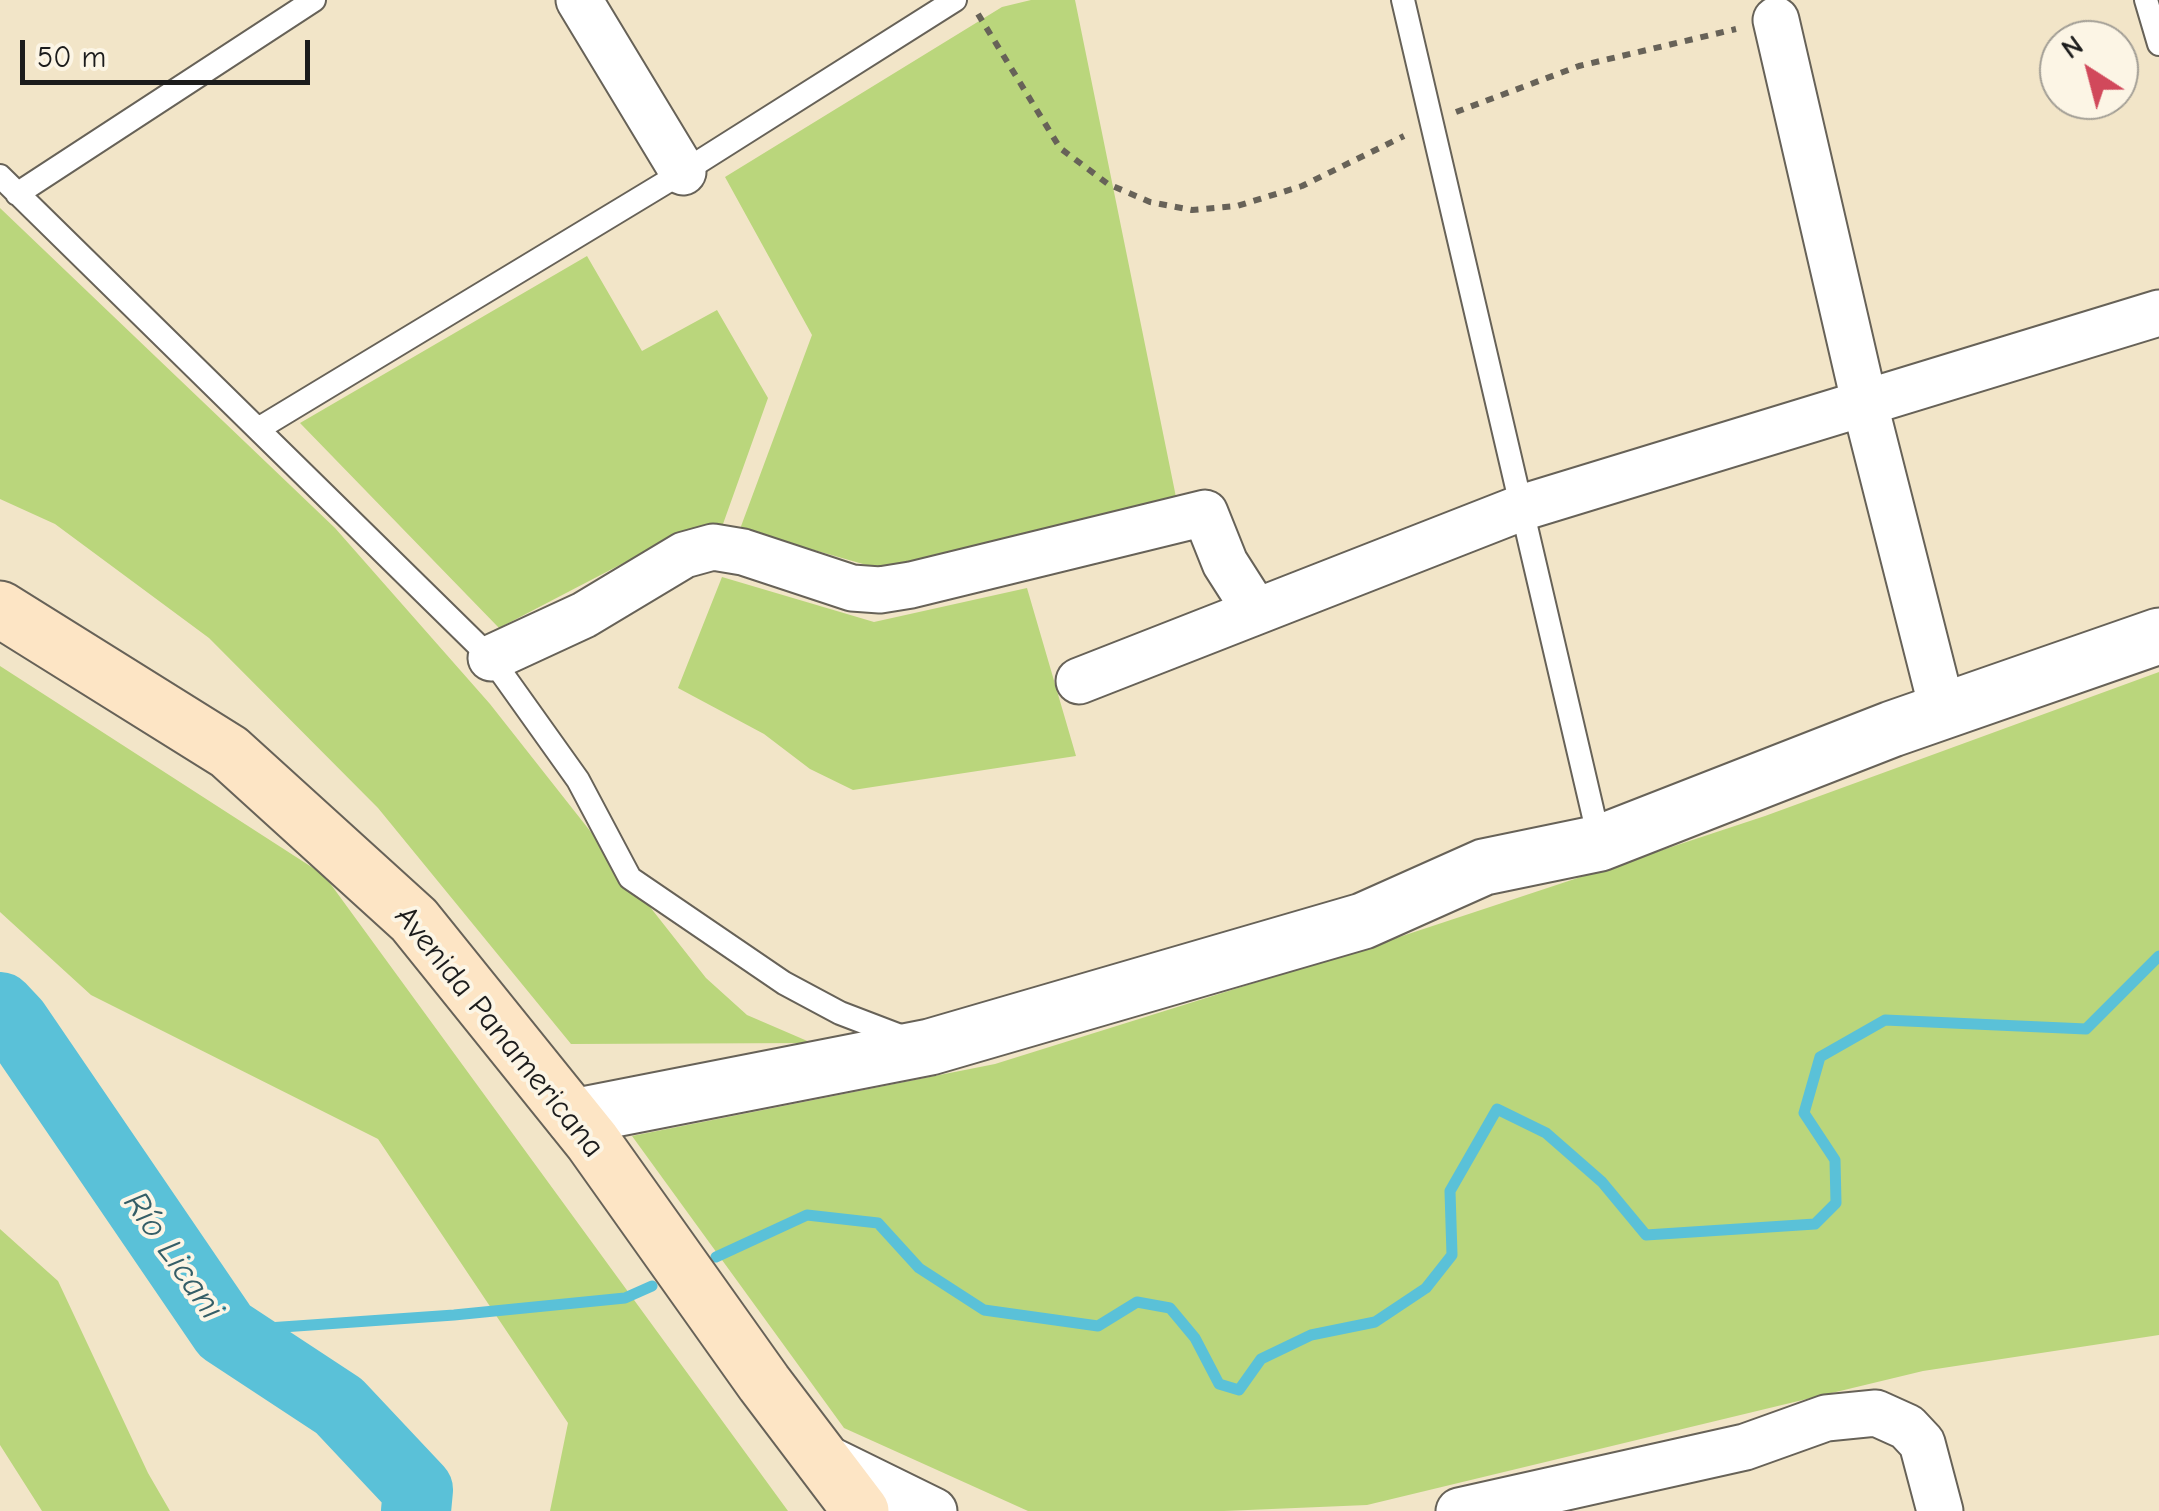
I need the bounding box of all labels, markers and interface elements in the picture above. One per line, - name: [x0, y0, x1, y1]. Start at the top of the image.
- scale bar: [25, 20, 315, 82]
- north arrow: [2039, 20, 2139, 120]
- text: N: [2056, 29, 2089, 66]
- text: 50 m: [37, 40, 106, 75]
- street label: Avenida Panamericana: [386, 899, 612, 1165]
- water label: Río Licani: [114, 1184, 232, 1328]

